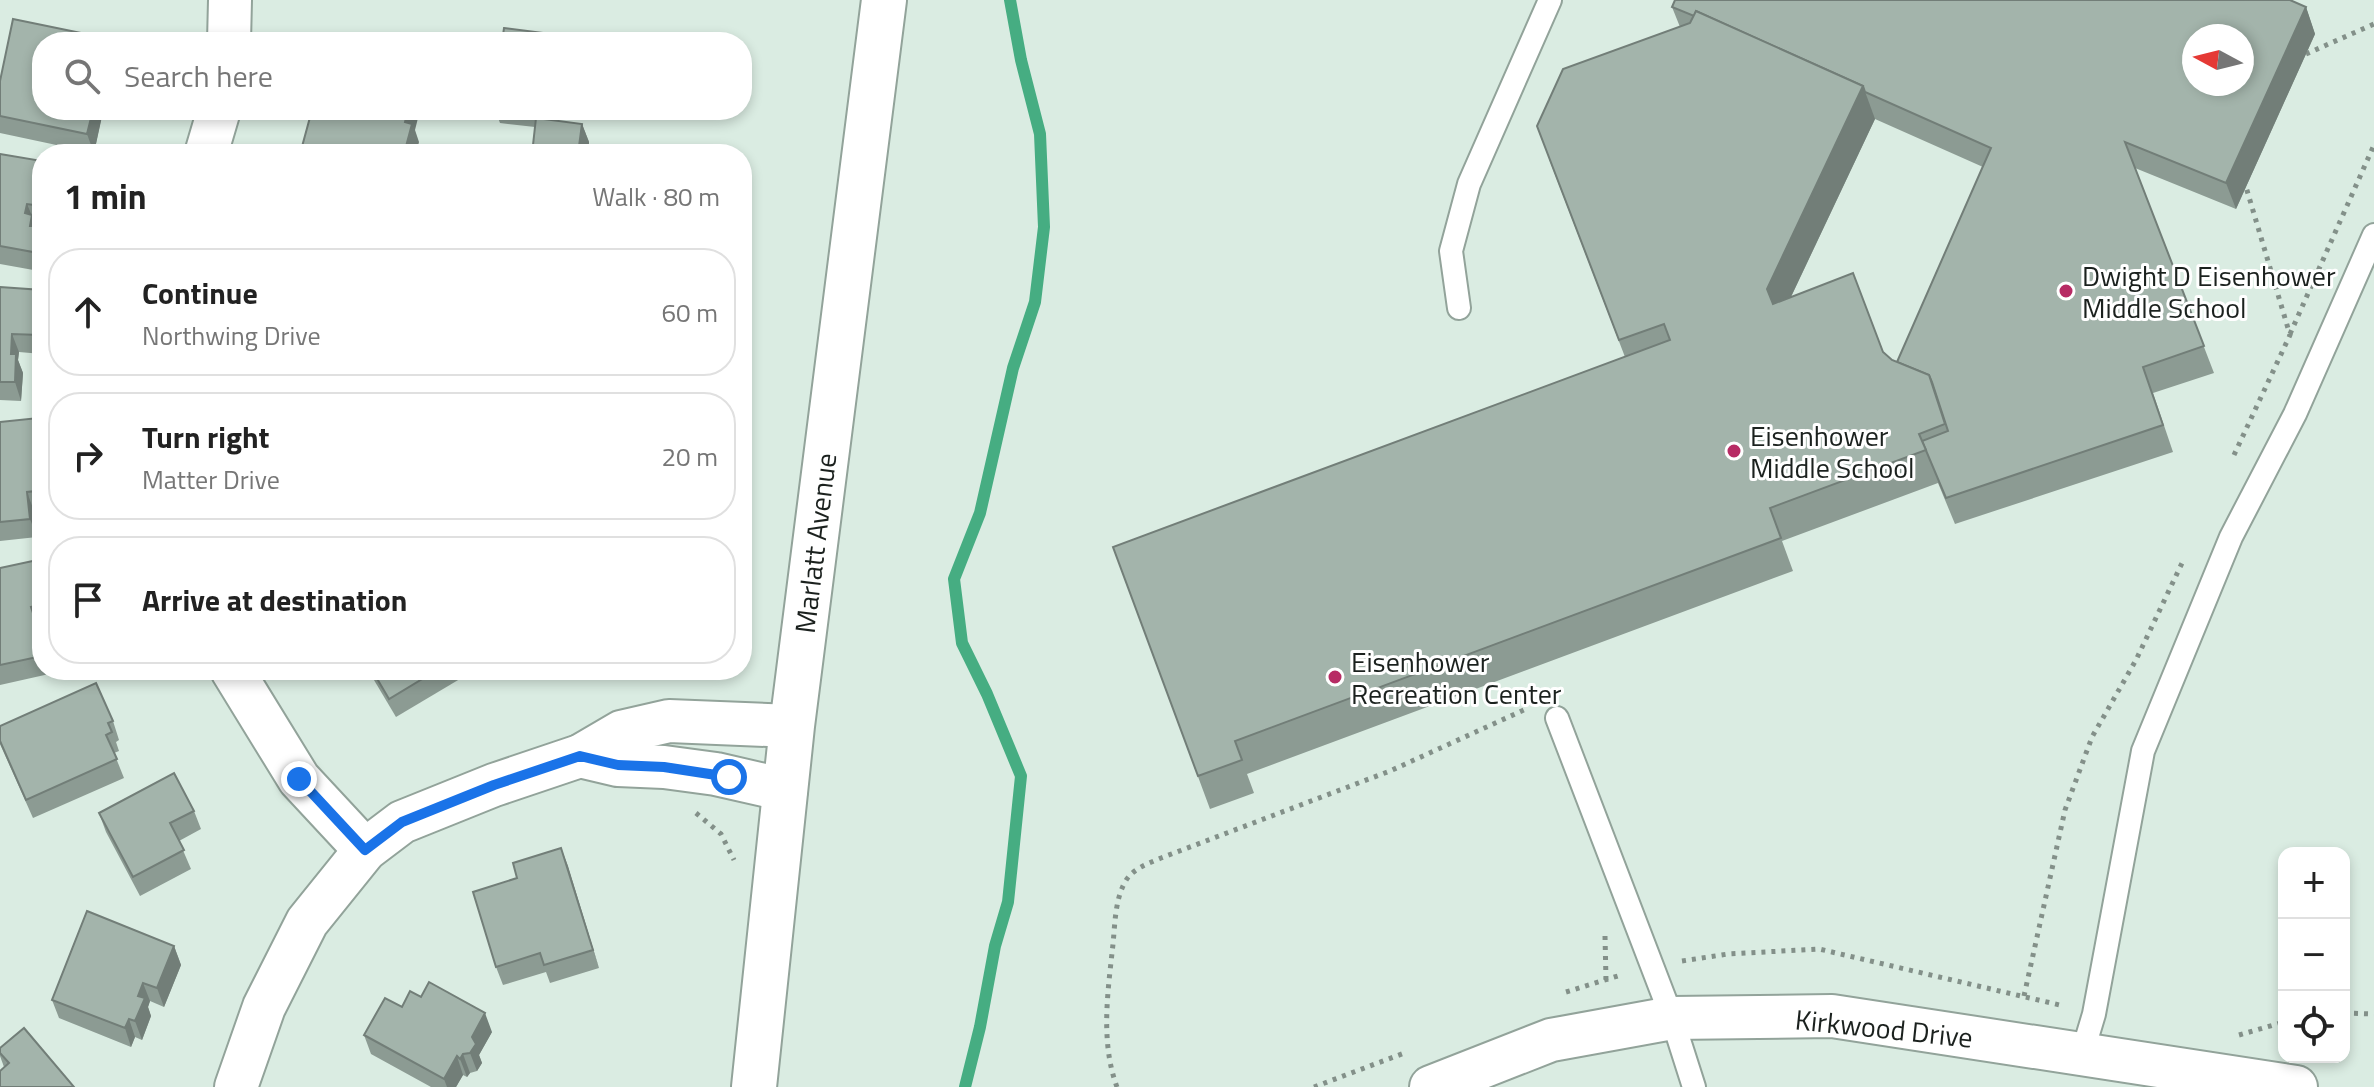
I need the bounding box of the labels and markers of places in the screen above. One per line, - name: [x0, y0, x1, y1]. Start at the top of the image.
- place label: Dwight D Eisenhower Middle School: [2082, 254, 2336, 329]
- marker: Dwight D Eisenhower Middle School: [2057, 282, 2075, 300]
- place label: Eisenhower Middle School: [1750, 414, 1915, 489]
- marker: Eisenhower Middle School: [1725, 442, 1743, 460]
- place label: Eisenhower Recreation Center: [1351, 640, 1562, 715]
- marker: Eisenhower Recreation Center: [1326, 668, 1344, 686]

